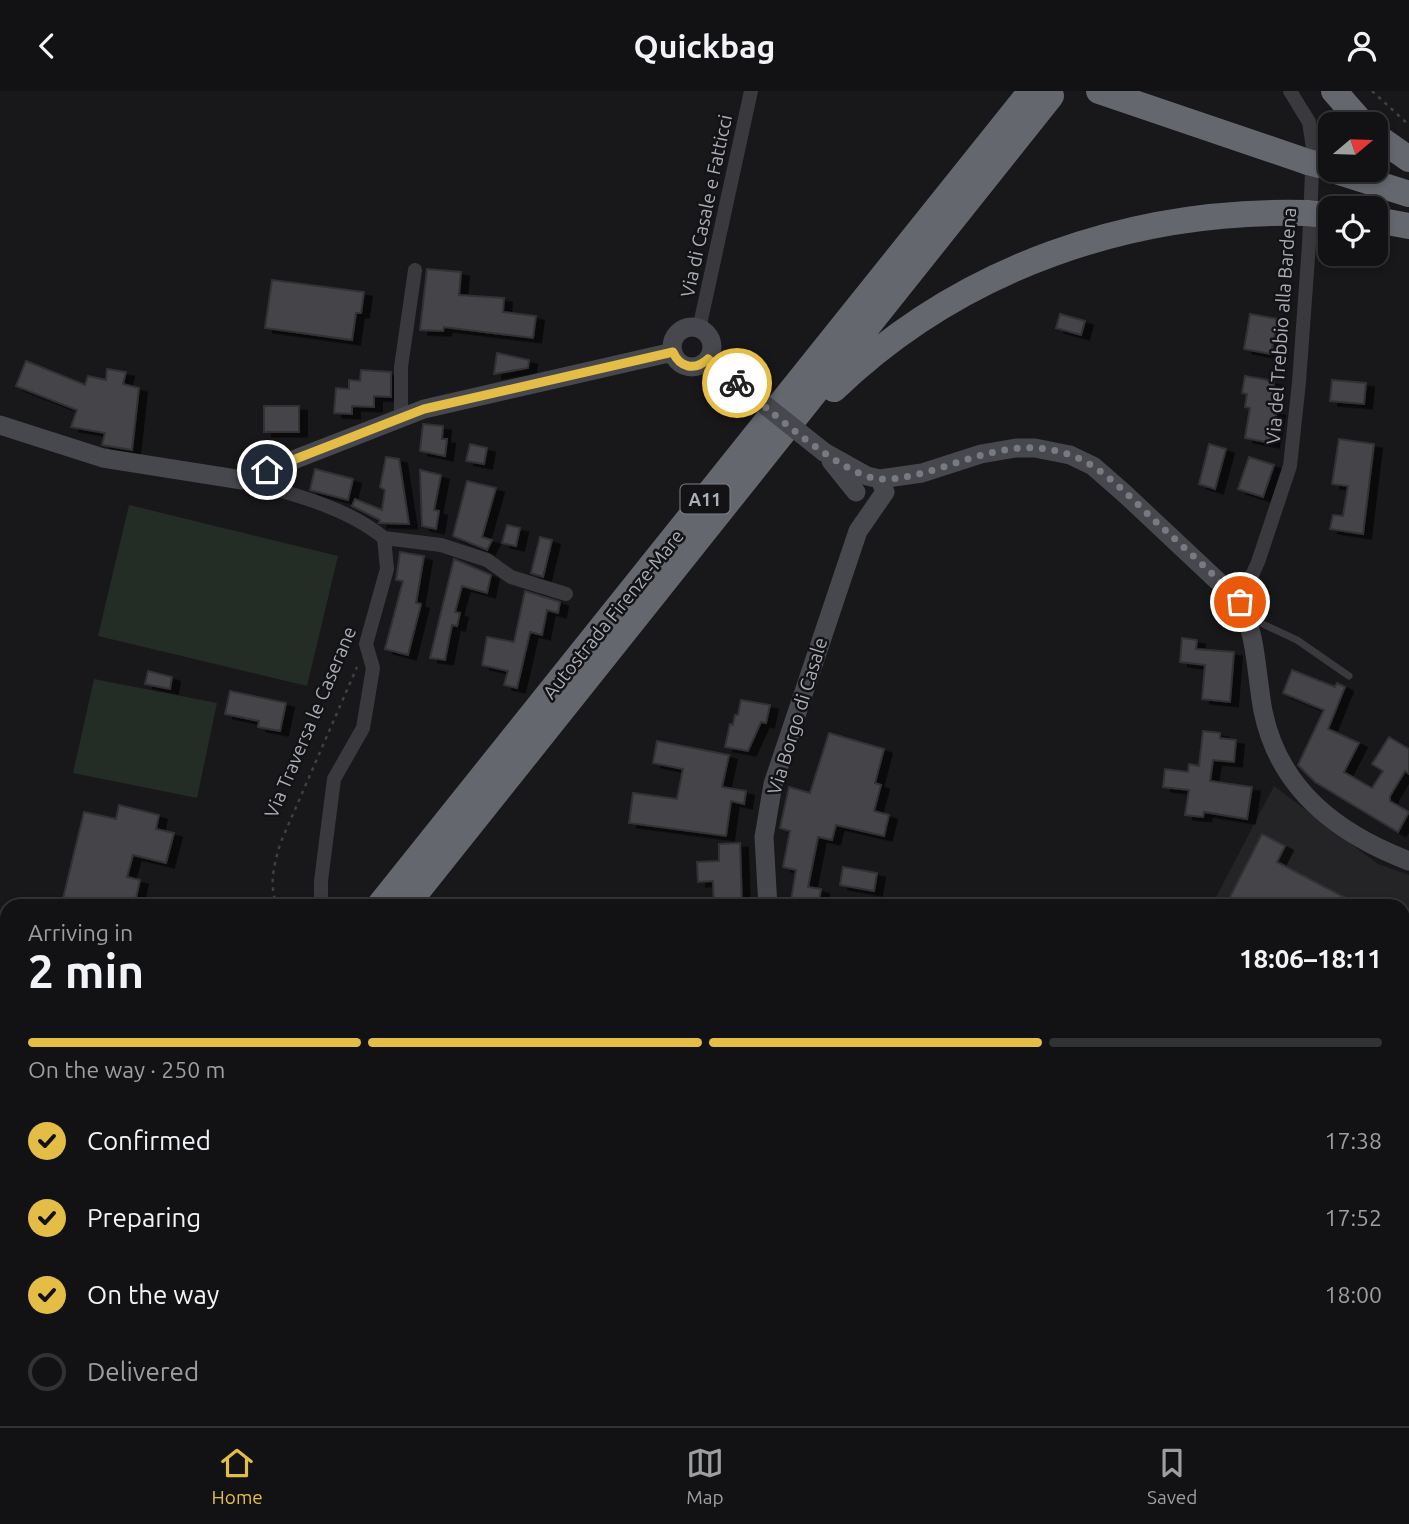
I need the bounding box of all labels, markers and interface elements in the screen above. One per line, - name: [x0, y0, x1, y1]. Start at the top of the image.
- icon: back: [28, 27, 66, 65]
- icon: person: [1343, 27, 1381, 65]
- text: Quickbag: [634, 28, 775, 64]
- north arrow: [1318, 112, 1388, 182]
- map controls: [1318, 112, 1388, 266]
- street label: Via di Casale e Fatticci: [676, 113, 736, 299]
- button: locate: [1318, 196, 1388, 266]
- street label: Via del Trebbio alla Bardena: [1262, 207, 1300, 445]
- courier: [702, 348, 772, 418]
- icon: bike: [718, 364, 756, 402]
- pin: [237, 440, 297, 500]
- icon: home: [248, 451, 286, 489]
- road number: A11: [680, 485, 730, 513]
- street label: Autostrada Firenze-Mare: [538, 525, 688, 703]
- pin: [1210, 572, 1270, 632]
- icon: bag: [1221, 583, 1259, 621]
- street label: Via Traversa le Caserane: [260, 623, 360, 821]
- street label: Via Borgo di Casale: [763, 635, 831, 797]
- text: Arriving in: [28, 920, 133, 945]
- text: 18:06–18:11: [1239, 944, 1382, 973]
- text: 2 min: [28, 945, 144, 997]
- text: On the way · 250 m: [28, 1057, 225, 1082]
- icon: check: [28, 1122, 66, 1160]
- text: Confirmed: [87, 1126, 211, 1155]
- text: 17:38: [1324, 1128, 1382, 1153]
- icon: check: [28, 1199, 66, 1237]
- text: Preparing: [87, 1203, 201, 1232]
- text: 17:52: [1324, 1205, 1382, 1230]
- icon: check: [28, 1276, 66, 1314]
- text: On the way: [87, 1280, 219, 1309]
- text: 18:00: [1324, 1282, 1382, 1307]
- text: Delivered: [87, 1357, 199, 1386]
- tab: Home: [212, 1444, 263, 1508]
- tab: Map: [686, 1444, 724, 1508]
- tab: Saved: [1147, 1444, 1197, 1508]

